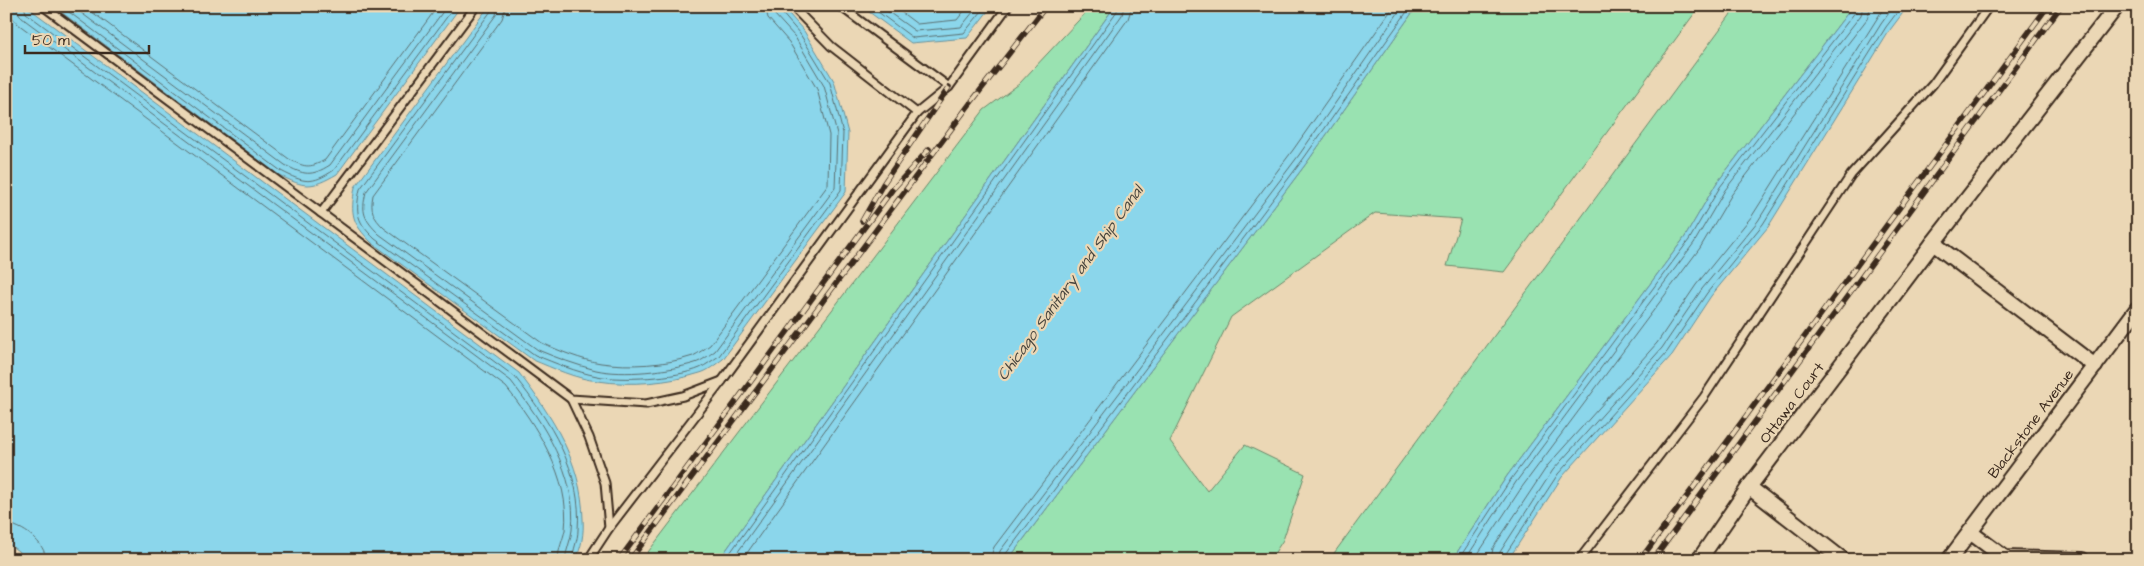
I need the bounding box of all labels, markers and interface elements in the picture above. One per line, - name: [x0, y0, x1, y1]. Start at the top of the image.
- scale bar: [25, 22, 149, 54]
- text: 50 m: [32, 30, 70, 51]
- water label: Chicago Sanitary and Ship Canal: [992, 179, 1150, 385]
- street label: Ottawa Court: [1755, 358, 1829, 448]
- street label: Blackstone Avenue: [1983, 365, 2079, 483]

